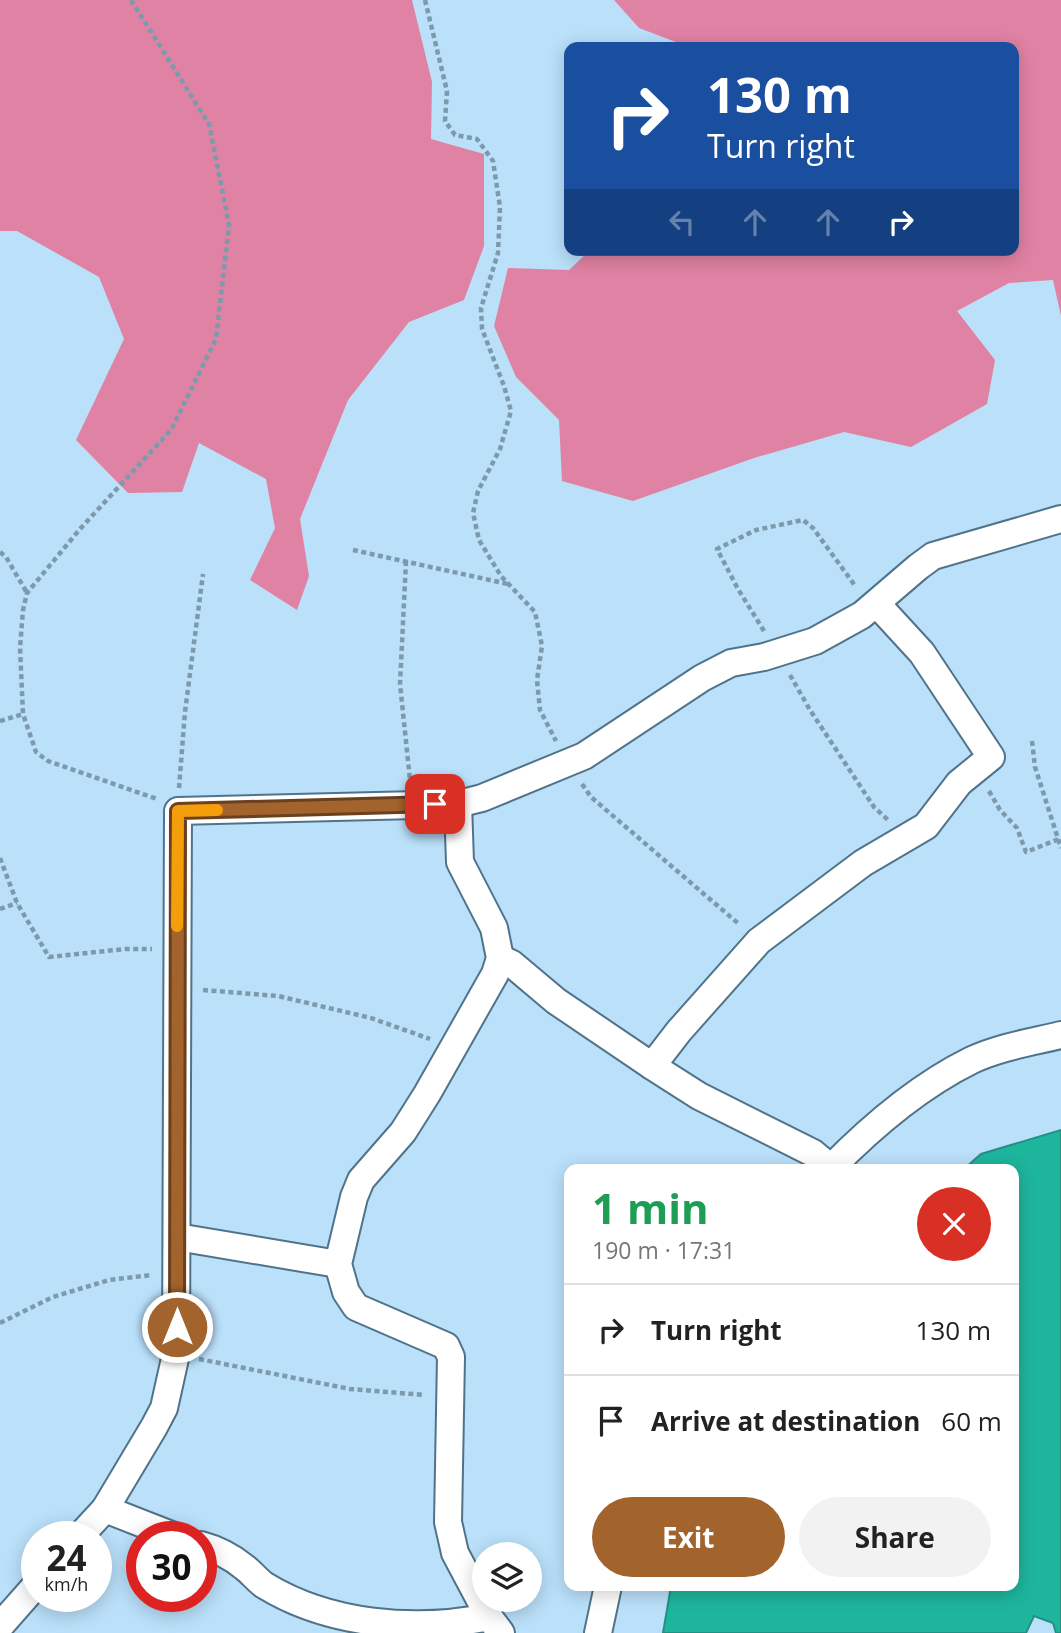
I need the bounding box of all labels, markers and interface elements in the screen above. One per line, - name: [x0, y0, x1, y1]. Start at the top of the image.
- text: 130 m: [707, 61, 852, 127]
- icon: right: [592, 70, 683, 161]
- text: Turn right: [707, 124, 855, 167]
- icon: left: [663, 203, 701, 241]
- icon: ahead: [736, 203, 774, 241]
- icon: ahead: [809, 203, 847, 241]
- icon: right: [882, 203, 920, 241]
- pin: [405, 774, 465, 834]
- icon: arrive: [416, 785, 454, 823]
- text: 1 min: [592, 1179, 709, 1236]
- button: close: [917, 1187, 991, 1261]
- text: 190 m · 17:31: [592, 1234, 735, 1266]
- position arrow: [140, 1290, 214, 1364]
- icon: right: [592, 1311, 630, 1349]
- text: Turn right: [651, 1312, 782, 1348]
- text: 130 m: [916, 1312, 991, 1348]
- icon: arrive: [592, 1402, 630, 1440]
- text: Arrive at destination: [651, 1403, 920, 1439]
- text: 60 m: [941, 1403, 1002, 1439]
- button: Exit: [592, 1497, 785, 1577]
- button: Share: [799, 1497, 991, 1577]
- speed limit sign: 30: [126, 1521, 217, 1612]
- text: 24: [46, 1534, 87, 1581]
- map controls: [472, 1542, 542, 1612]
- button: layers: [472, 1542, 542, 1612]
- text: km/h: [45, 1572, 88, 1596]

